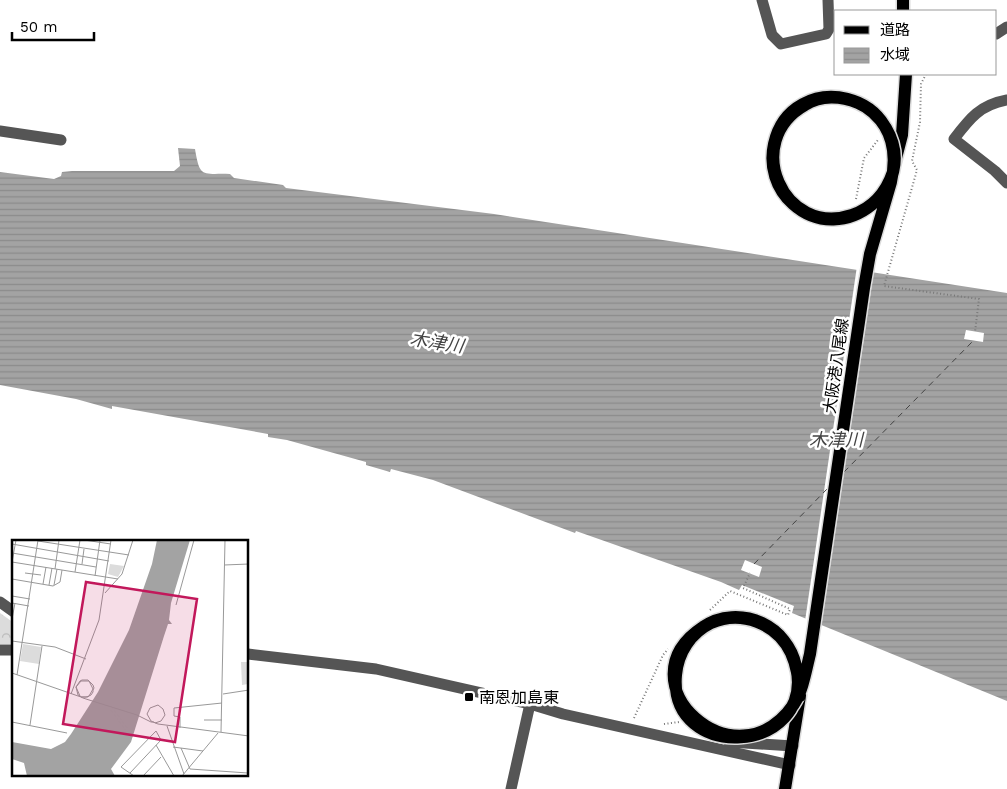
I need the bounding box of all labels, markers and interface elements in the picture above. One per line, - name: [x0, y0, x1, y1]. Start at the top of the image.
- scale bar: [12, 10, 95, 42]
- legend: [834, 10, 997, 75]
- text: 50 m: [20, 18, 57, 36]
- text: 道路: [880, 21, 910, 39]
- text: 水域: [880, 46, 910, 64]
- street label: 大阪港八尾線: [820, 317, 852, 415]
- water label: 木津川: [409, 327, 467, 357]
- water label: 木津川: [809, 429, 865, 450]
- inset map: [12, 540, 249, 776]
- place label: 南恩加島東: [479, 688, 559, 707]
- marker: 南恩加島東: [463, 691, 475, 703]

